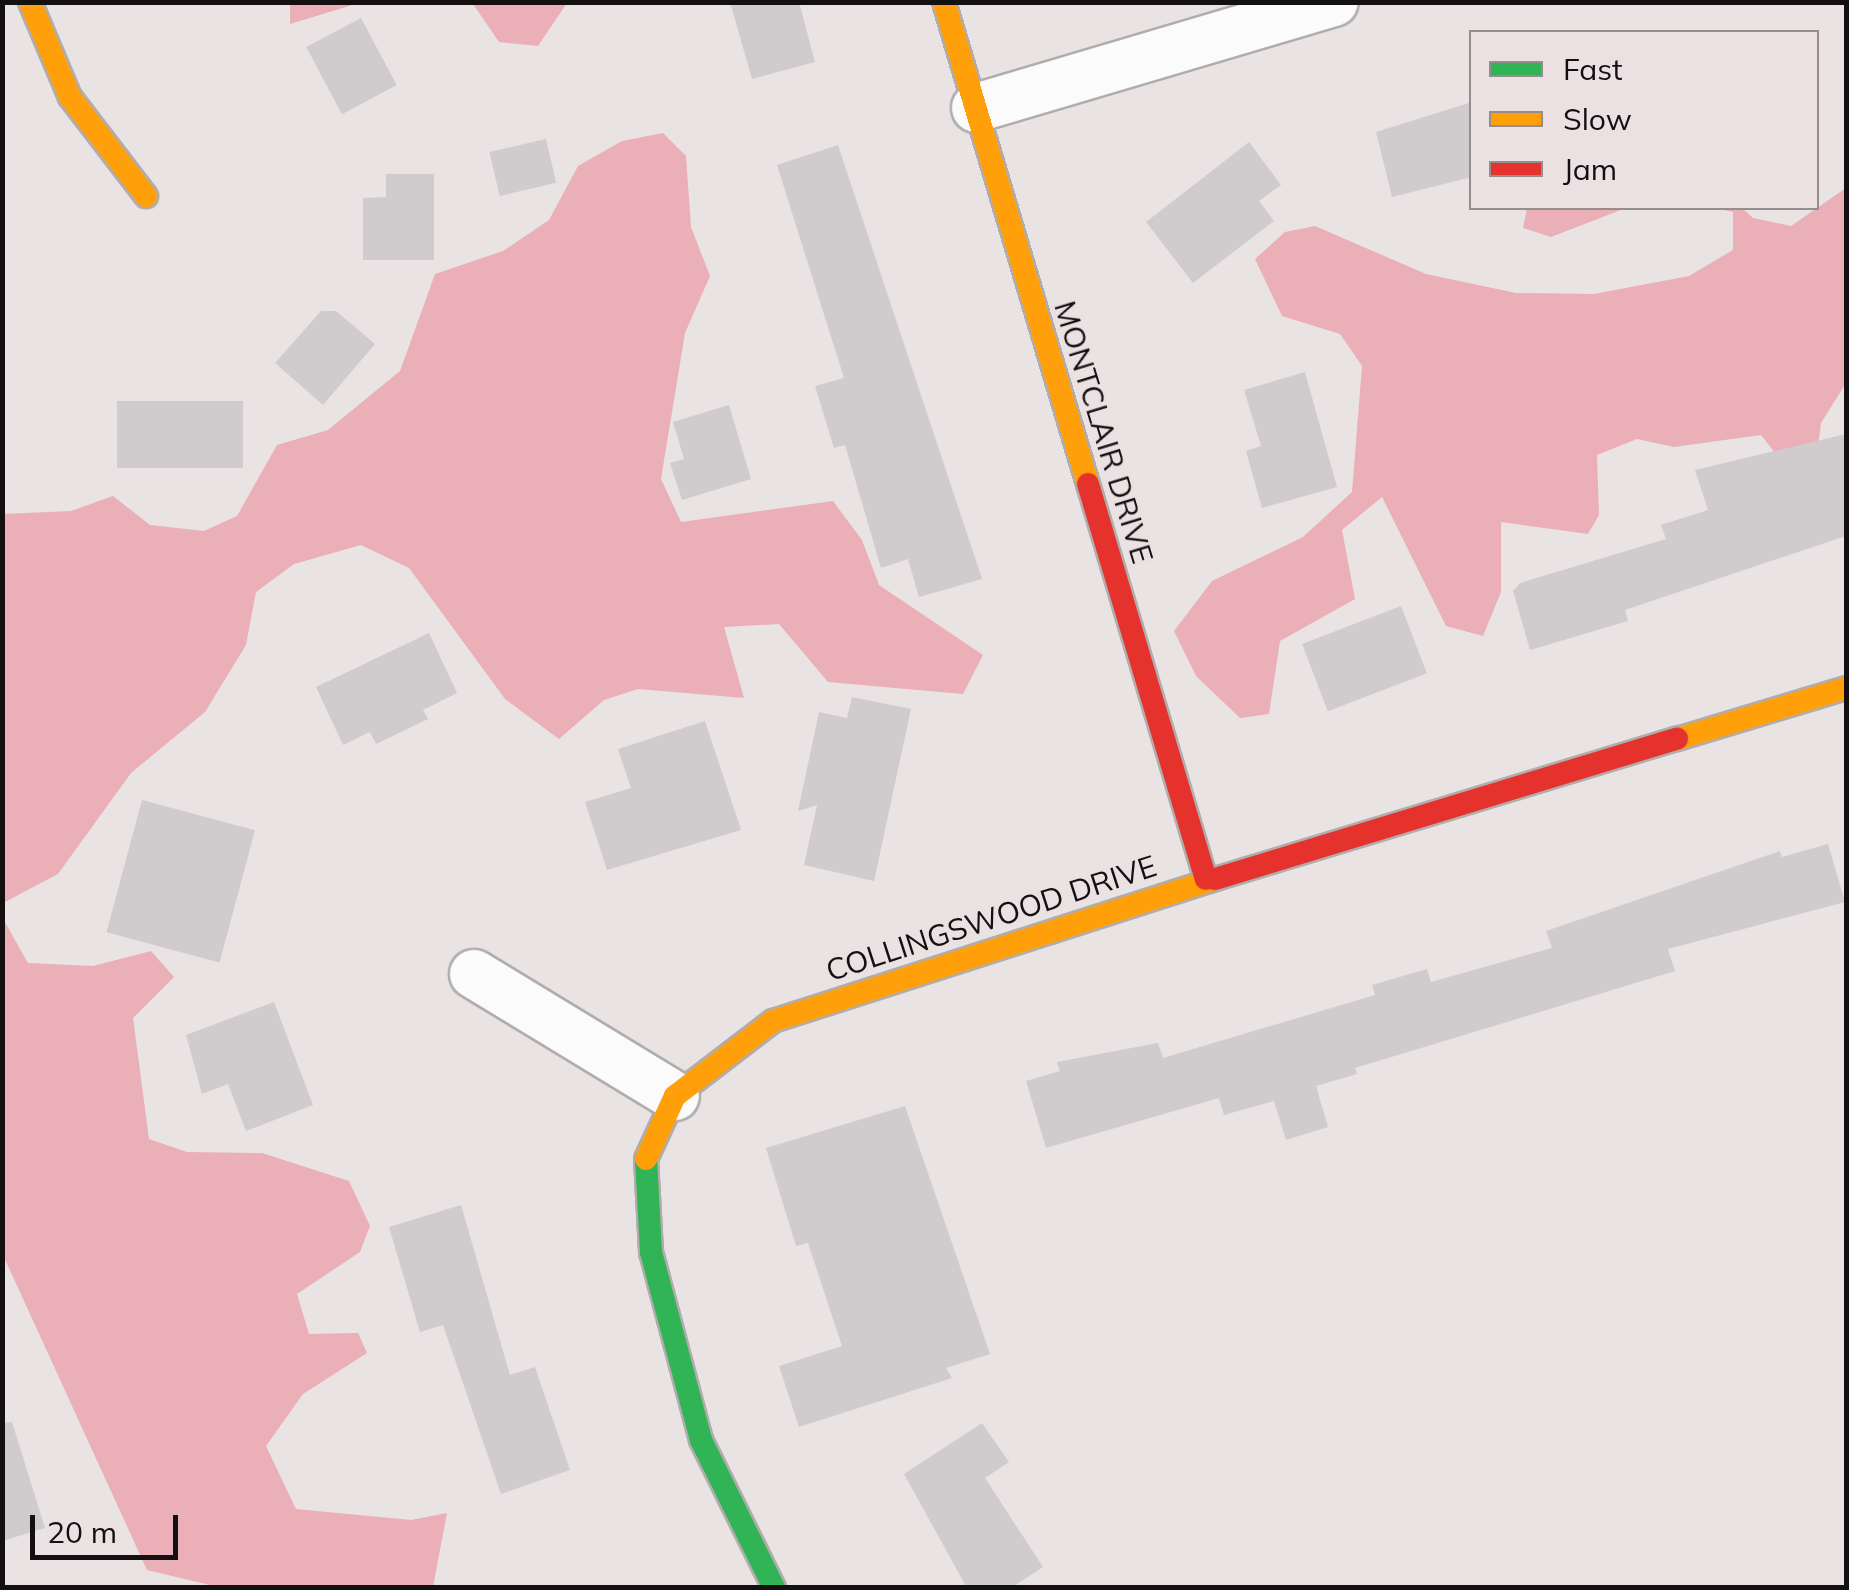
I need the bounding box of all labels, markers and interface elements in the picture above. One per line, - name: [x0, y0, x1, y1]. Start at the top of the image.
- legend: [1469, 30, 1819, 210]
- text: Fast: [1563, 50, 1623, 88]
- text: Slow: [1563, 100, 1632, 138]
- text: Jam: [1563, 150, 1617, 188]
- street label: MONTCLAIR DRIVE: [1047, 297, 1161, 567]
- street label: COLLINGSWOOD DRIVE: [821, 848, 1161, 988]
- scale bar: [35, 1495, 182, 1557]
- text: 20 m: [47, 1513, 117, 1551]

